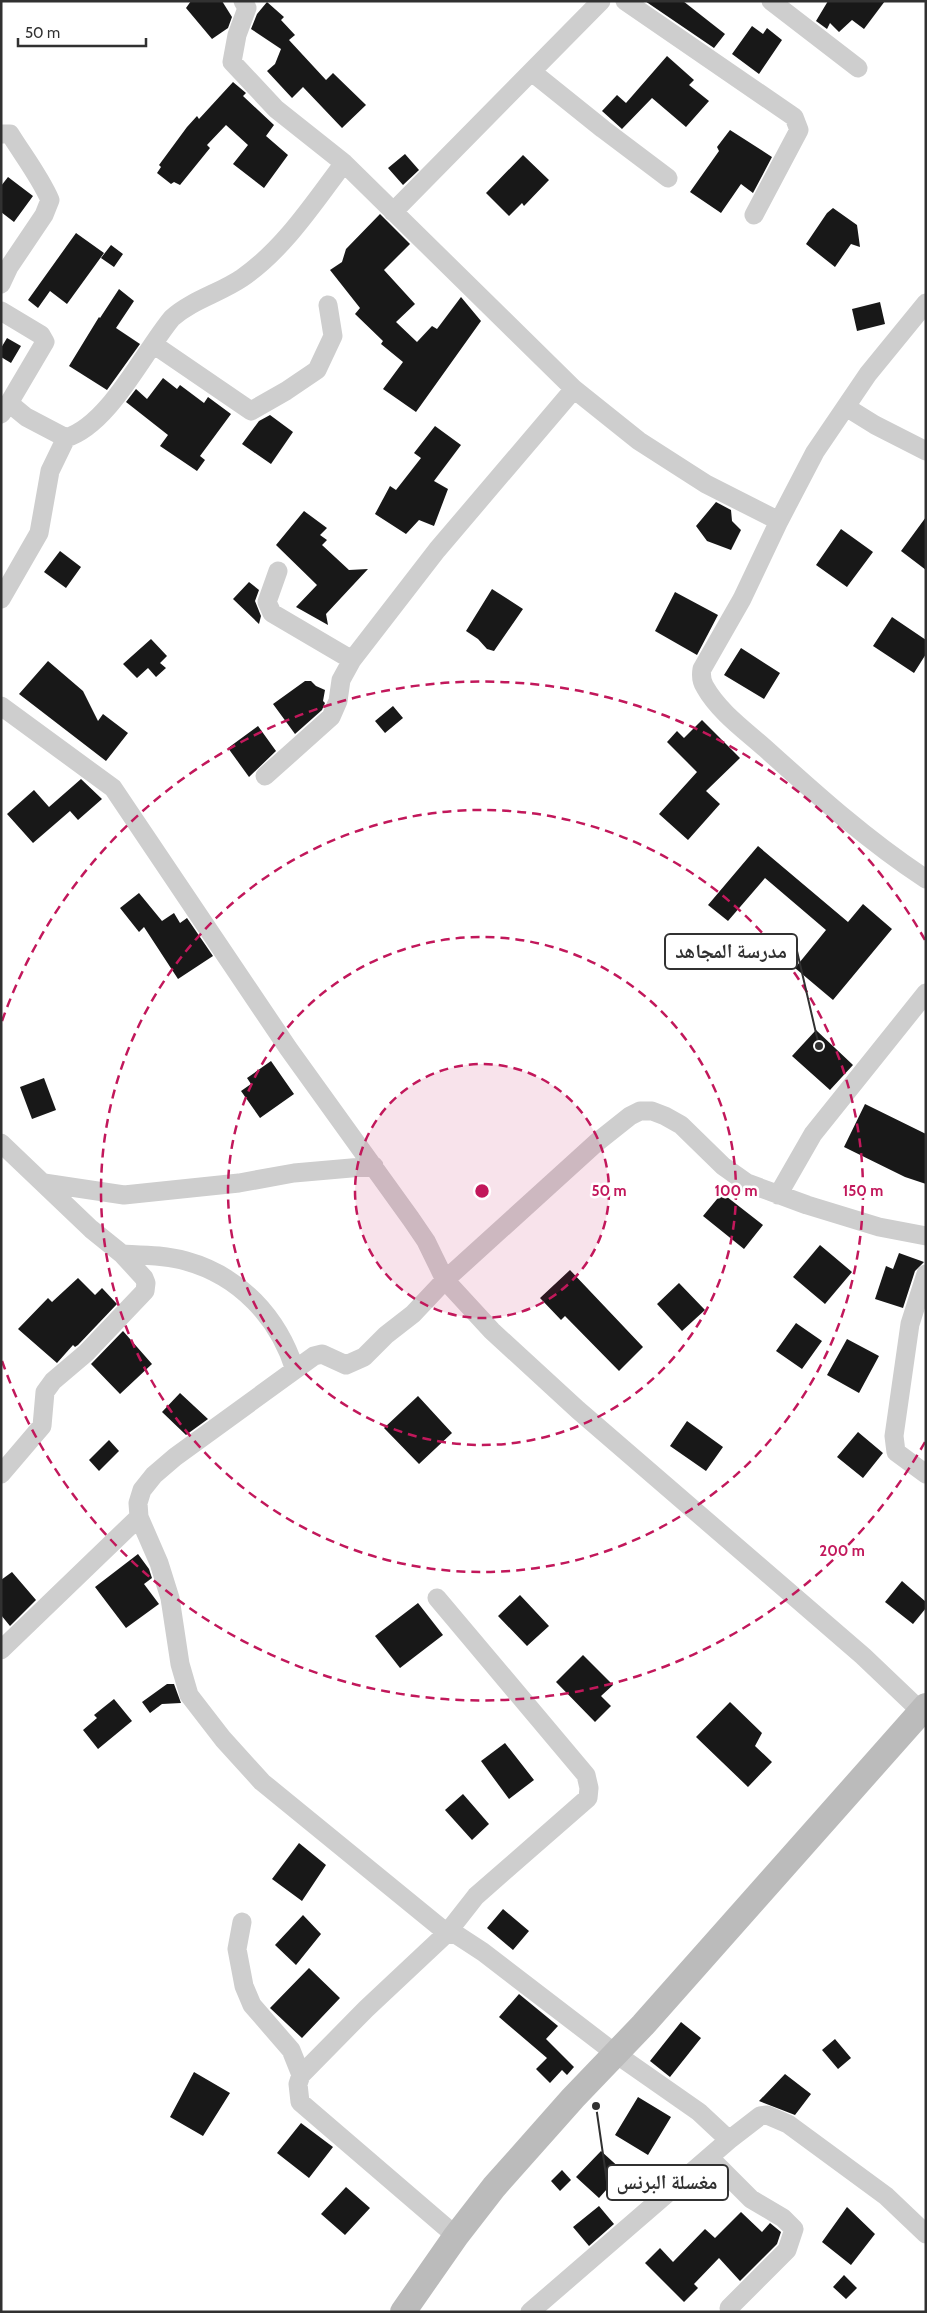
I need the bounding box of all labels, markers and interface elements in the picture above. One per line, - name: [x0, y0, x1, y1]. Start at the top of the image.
- scale bar: [18, 15, 145, 47]
- text: 50 m: [25, 24, 60, 42]
- callout: مدرسة المجاهد: [665, 934, 797, 969]
- text: مدرسة المجاهد: [675, 939, 787, 963]
- centre of rings: [473, 1182, 491, 1200]
- text: 50 m: [591, 1182, 627, 1200]
- text: 100 m: [714, 1182, 758, 1200]
- text: 150 m: [843, 1182, 883, 1200]
- text: 200 m: [819, 1542, 865, 1560]
- callout: مغسلة البرنس: [607, 2165, 728, 2200]
- text: مغسلة البرنس: [616, 2170, 718, 2195]

